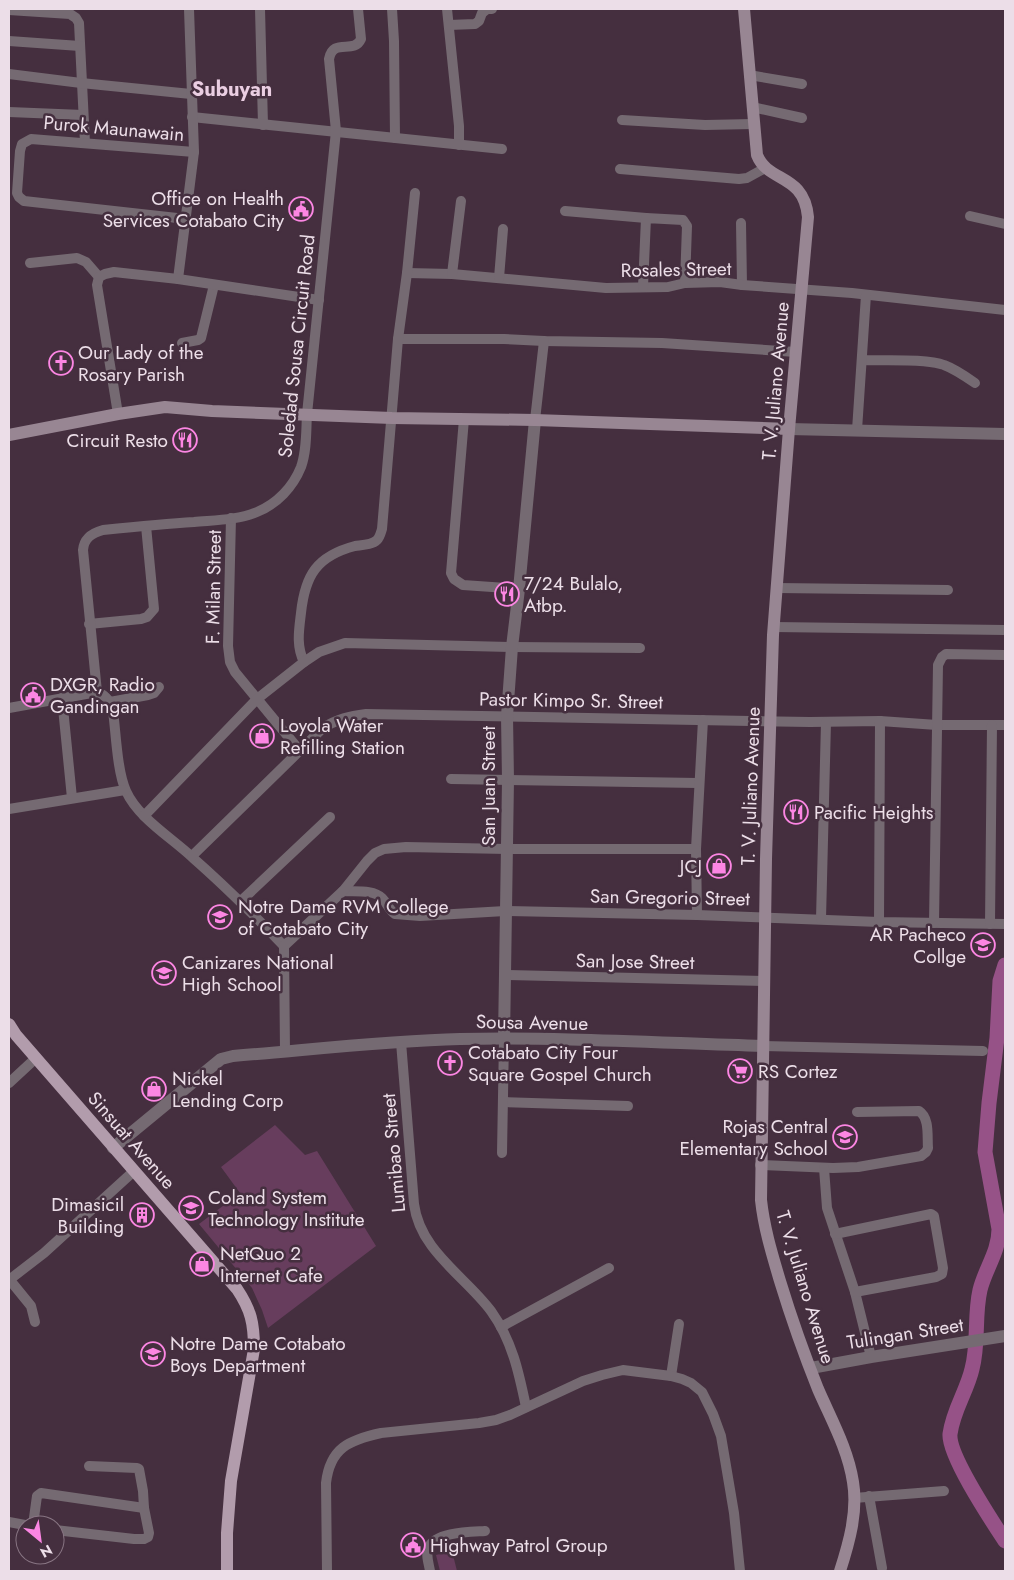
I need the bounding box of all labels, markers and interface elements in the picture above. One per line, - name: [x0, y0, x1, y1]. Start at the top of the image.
- district label: Subuyan: [192, 75, 272, 104]
- street label: Purok Maunawain: [42, 109, 185, 148]
- place label: Office on Health Services Cotabato City: [103, 185, 285, 234]
- public building icon: Office on Health Services Cotabato City: [288, 196, 314, 222]
- street label: Soledad Sousa Circuit Road: [271, 233, 322, 459]
- street label: Rosales Street: [620, 255, 732, 284]
- street label: T. V. Juliano Avenue: [755, 301, 796, 461]
- place label: Our Lady of the Rosary Parish: [78, 339, 204, 388]
- church icon: Our Lady of the Rosary Parish: [48, 350, 74, 376]
- place label: Circuit Resto: [67, 427, 168, 454]
- restaurant icon: Circuit Resto: [172, 427, 198, 453]
- street label: F. Milan Street: [199, 529, 228, 644]
- place label: 7/24 Bulalo, Atbp.: [524, 570, 623, 619]
- restaurant icon: 7/24 Bulalo, Atbp.: [494, 581, 520, 607]
- place label: DXGR, Radio Gandingan: [50, 671, 155, 720]
- public building icon: DXGR, Radio Gandingan: [20, 682, 46, 708]
- street label: Pastor Kimpo Sr. Street: [479, 685, 664, 716]
- street label: T. V. Juliano Avenue: [734, 706, 767, 866]
- place label: Loyola Water Refilling Station: [280, 712, 405, 761]
- shop icon: Loyola Water Refilling Station: [249, 723, 275, 749]
- street label: San Juan Street: [475, 726, 502, 846]
- restaurant icon: Pacific Heights: [783, 799, 809, 825]
- place label: Pacific Heights: [814, 799, 934, 826]
- place label: JCJ: [677, 853, 702, 880]
- shop icon: JCJ: [706, 853, 732, 879]
- street label: San Gregorio Street: [590, 883, 751, 912]
- place label: Notre Dame RVM College of Cotabato City: [238, 893, 449, 942]
- school or university icon: Notre Dame RVM College of Cotabato City: [207, 904, 233, 930]
- place label: AR Pacheco Collge: [870, 921, 966, 970]
- school or university icon: AR Pacheco Collge: [970, 932, 996, 958]
- street label: San Jose Street: [575, 947, 695, 976]
- place label: Canizares National High School: [182, 949, 334, 998]
- school or university icon: Canizares National High School: [151, 960, 177, 986]
- street label: Sousa Avenue: [476, 1008, 589, 1037]
- place label: Cotabato City Four Square Gospel Church: [468, 1039, 652, 1088]
- church icon: Cotabato City Four Square Gospel Church: [437, 1050, 463, 1076]
- supermarket icon: RS Cortez: [727, 1058, 753, 1084]
- place label: RS Cortez: [758, 1058, 838, 1085]
- place label: Nickel Lending Corp: [172, 1065, 283, 1114]
- shop icon: Nickel Lending Corp: [141, 1076, 167, 1102]
- street label: Sinsuat Avenue: [82, 1086, 182, 1195]
- street label: Lumibao Street: [375, 1092, 412, 1214]
- place label: Rojas Central Elementary School: [679, 1113, 828, 1162]
- school or university icon: Rojas Central Elementary School: [832, 1124, 858, 1150]
- place label: Coland System Technology Institute: [208, 1184, 365, 1233]
- place label: Dimasicil Building: [51, 1191, 124, 1240]
- school or university icon: Coland System Technology Institute: [178, 1195, 204, 1221]
- building icon: Dimasicil Building: [129, 1202, 155, 1228]
- street label: T. V. Juliano Avenue: [769, 1207, 842, 1367]
- place label: NetQuo 2 Internet Cafe: [220, 1240, 323, 1289]
- shop icon: NetQuo 2 Internet Cafe: [189, 1251, 215, 1277]
- street label: Tulingan Street: [845, 1311, 966, 1356]
- place label: Notre Dame Cotabato Boys Department: [170, 1330, 346, 1379]
- school or university icon: Notre Dame Cotabato Boys Department: [140, 1341, 166, 1367]
- north arrow: [15, 1515, 65, 1565]
- public building icon: Highway Patrol Group: [400, 1532, 426, 1558]
- place label: Highway Patrol Group: [430, 1532, 608, 1559]
- text: N: [37, 1540, 56, 1563]

